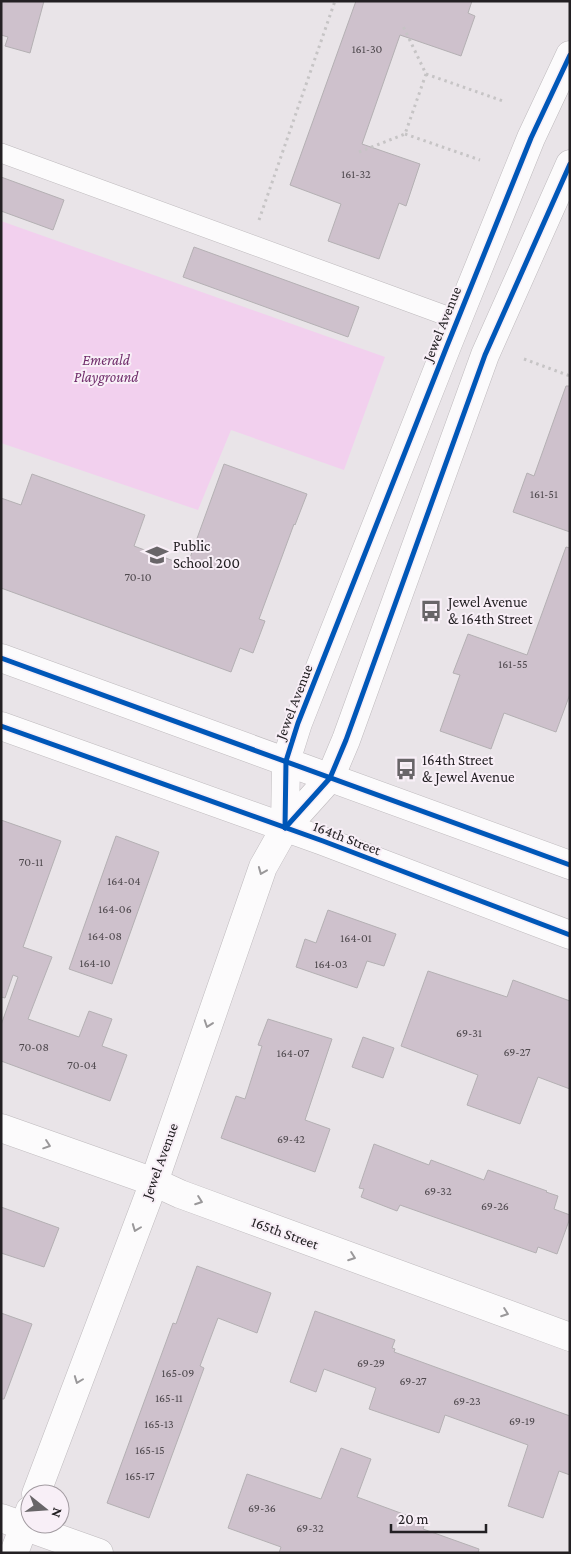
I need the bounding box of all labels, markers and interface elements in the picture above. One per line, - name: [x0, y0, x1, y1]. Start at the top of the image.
- house number: 161-30: [352, 42, 383, 56]
- house number: 161-32: [341, 167, 371, 181]
- street label: Jewel Avenue: [419, 284, 465, 366]
- park label: Emerald Playground: [74, 352, 139, 386]
- house number: 161-51: [530, 487, 558, 501]
- place label: Public School 200: [173, 538, 240, 571]
- school or university icon: Public School 200: [144, 542, 170, 568]
- house number: 70-10: [124, 570, 152, 584]
- place label: Jewel Avenue & 164th Street: [446, 594, 534, 627]
- bus stop icon: Jewel Avenue & 164th Street: [418, 598, 444, 624]
- house number: 161-55: [498, 657, 528, 671]
- street label: Jewel Avenue: [272, 662, 317, 744]
- place label: 164th Street & Jewel Avenue: [422, 752, 515, 786]
- bus stop icon: 164th Street & Jewel Avenue: [393, 756, 419, 782]
- street label: 164th Street: [311, 818, 384, 859]
- house number: 70-11: [19, 855, 43, 869]
- one-way arrow: [258, 866, 269, 875]
- house number: 164-04: [107, 874, 141, 888]
- house number: 164-06: [98, 902, 132, 916]
- house number: 164-08: [88, 929, 122, 943]
- house number: 164-01: [340, 931, 372, 945]
- house number: 164-10: [79, 956, 111, 970]
- house number: 164-03: [315, 957, 348, 971]
- one-way arrow: [204, 1019, 214, 1028]
- house number: 69-31: [456, 1026, 482, 1040]
- house number: 70-08: [19, 1040, 49, 1054]
- house number: 69-27: [503, 1045, 531, 1059]
- house number: 164-07: [277, 1046, 310, 1060]
- house number: 70-04: [67, 1058, 97, 1072]
- street label: Jewel Avenue: [138, 1121, 182, 1203]
- house number: 69-42: [277, 1132, 305, 1146]
- one-way arrow: [42, 1139, 51, 1149]
- house number: 69-32: [424, 1184, 452, 1198]
- one-way arrow: [195, 1195, 203, 1205]
- house number: 69-26: [481, 1199, 509, 1213]
- street label: 165th Street: [249, 1213, 322, 1253]
- one-way arrow: [132, 1223, 142, 1231]
- one-way arrow: [347, 1251, 356, 1261]
- one-way arrow: [500, 1307, 508, 1317]
- house number: 69-29: [357, 1356, 385, 1370]
- house number: 165-09: [162, 1366, 194, 1380]
- house number: 69-27: [399, 1374, 427, 1388]
- one-way arrow: [74, 1375, 84, 1383]
- house number: 165-11: [155, 1391, 183, 1405]
- house number: 69-23: [453, 1394, 481, 1408]
- house number: 69-19: [509, 1414, 535, 1428]
- house number: 165-13: [144, 1417, 174, 1431]
- house number: 165-15: [135, 1443, 165, 1457]
- house number: 165-17: [125, 1469, 155, 1483]
- north arrow: [20, 1484, 70, 1534]
- house number: 69-36: [248, 1501, 276, 1515]
- scale bar: [391, 1502, 486, 1534]
- text: N: [48, 1506, 66, 1520]
- text: 20 m: [398, 1511, 429, 1527]
- house number: 69-32: [296, 1521, 324, 1535]

